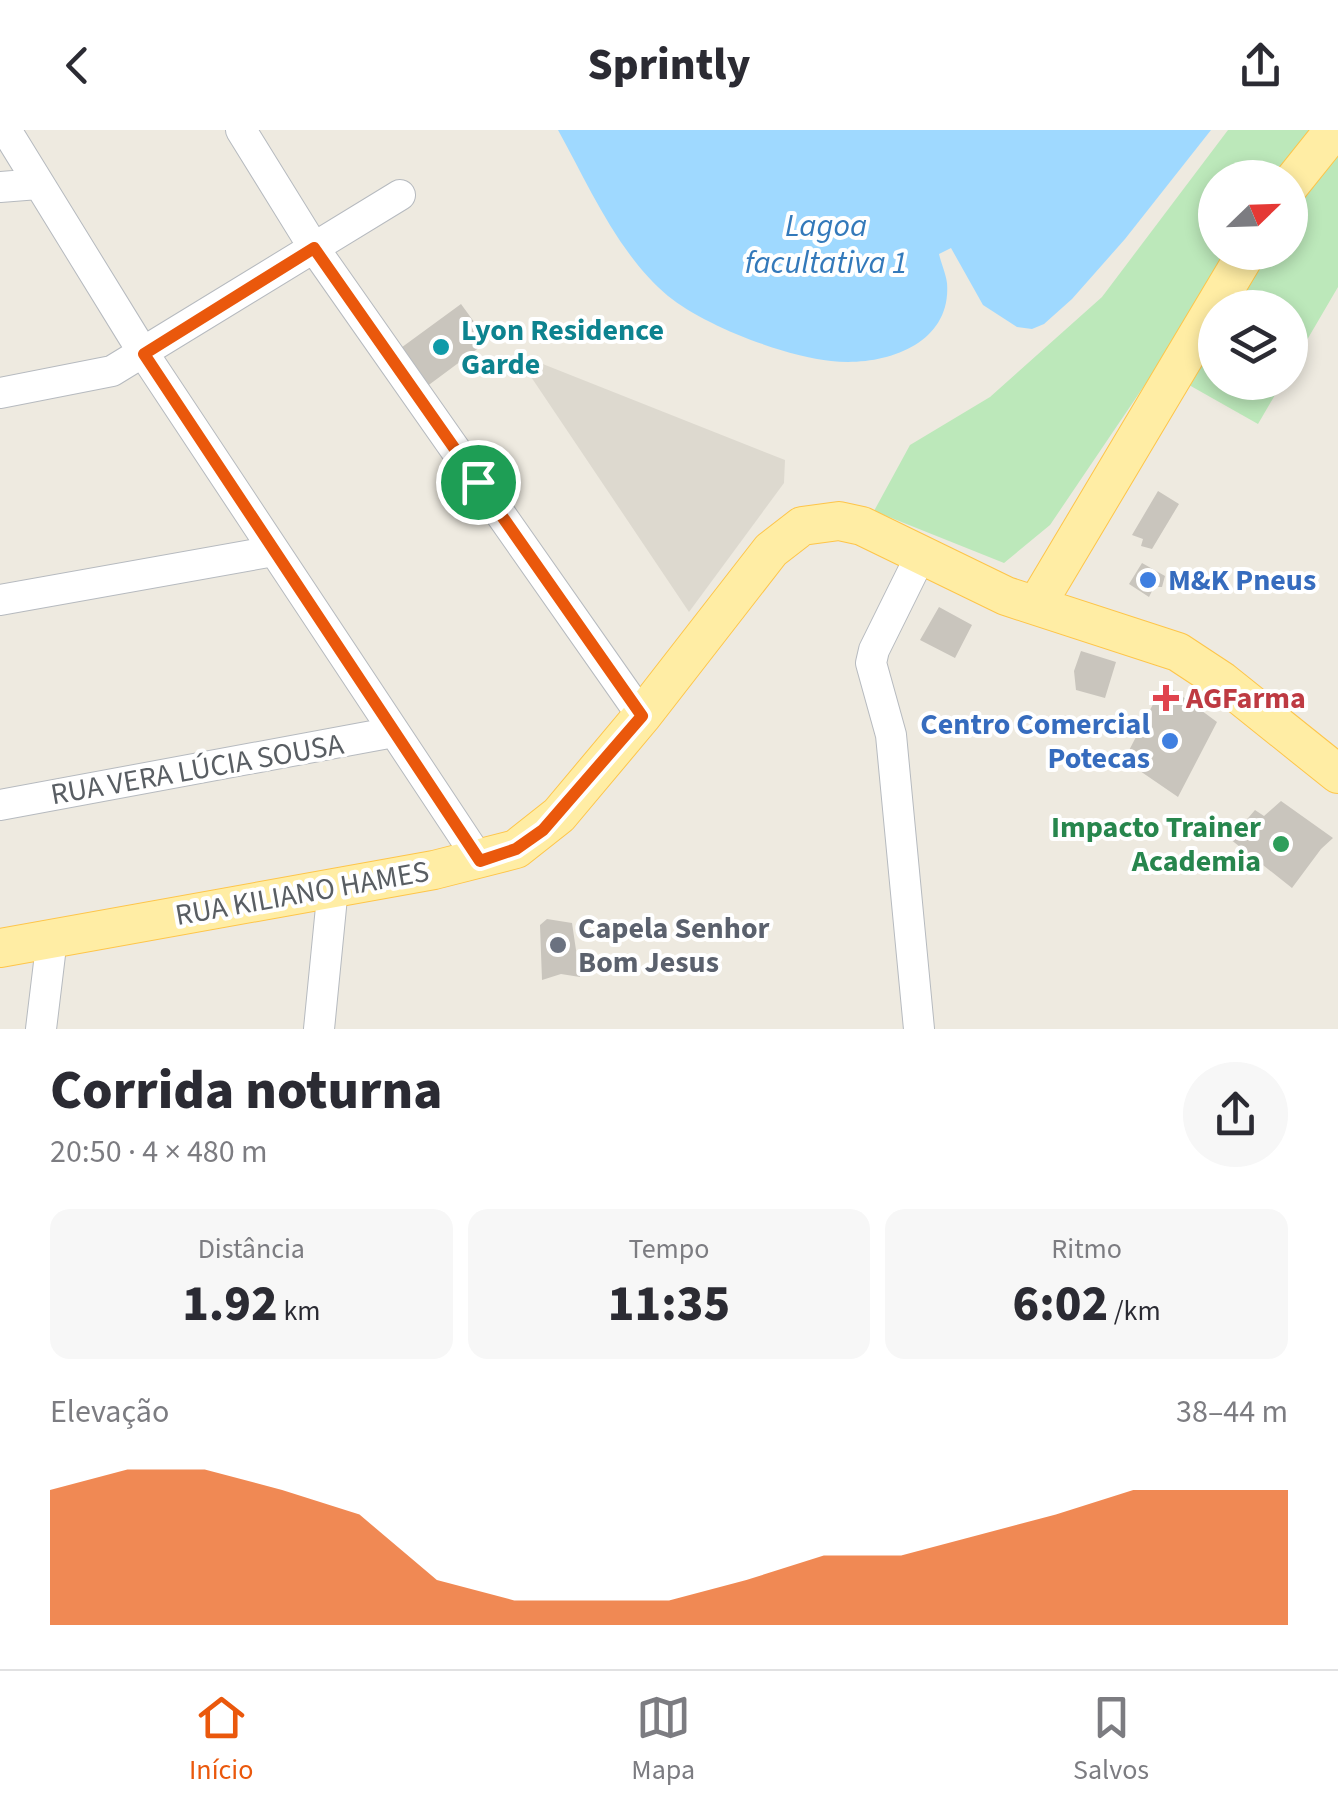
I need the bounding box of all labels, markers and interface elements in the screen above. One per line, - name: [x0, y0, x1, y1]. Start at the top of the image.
- text: Sprintly: [588, 33, 750, 97]
- icon: back: [50, 38, 105, 93]
- icon: share: [1233, 38, 1288, 93]
- north arrow: [1198, 160, 1308, 270]
- map controls: [1198, 160, 1308, 400]
- water label: Lagoa facultativa 1: [745, 203, 907, 286]
- button: layers: [1198, 290, 1308, 400]
- place label: Lyon Residence Garde: [461, 309, 664, 386]
- marker: Lyon Residence Garde: [430, 336, 452, 358]
- pin: [436, 440, 521, 525]
- icon: arrive: [451, 455, 506, 510]
- place label: M&K Pneus: [1168, 559, 1316, 602]
- marker: M&K Pneus: [1137, 569, 1159, 591]
- place label: AGFarma: [1185, 677, 1306, 720]
- marker: AGFarma: [1155, 687, 1177, 709]
- place label: Centro Comercial Potecas: [920, 703, 1150, 780]
- street label: RUA VERA LÚCIA SOUSA: [47, 722, 347, 816]
- marker: Centro Comercial Potecas: [1159, 730, 1181, 752]
- place label: Impacto Trainer Academia: [1051, 806, 1261, 883]
- marker: Impacto Trainer Academia: [1270, 833, 1292, 855]
- street label: RUA KILIANO HAMES: [172, 850, 432, 937]
- place label: Capela Senhor Bom Jesus: [578, 907, 770, 984]
- marker: Capela Senhor Bom Jesus: [547, 934, 569, 956]
- text: Corrida noturna: [50, 1052, 442, 1130]
- button: share: [1183, 1062, 1288, 1167]
- text: 20:50 · 4 × 480 m: [50, 1129, 268, 1175]
- text: Distância: [198, 1229, 305, 1269]
- text: Tempo: [629, 1229, 709, 1269]
- text: Ritmo: [1051, 1229, 1122, 1269]
- text: 1.92: [182, 1269, 278, 1340]
- text: 11:35: [608, 1269, 730, 1340]
- text: 6:02: [1013, 1269, 1108, 1340]
- text: km: [278, 1291, 320, 1331]
- text: /km: [1108, 1291, 1161, 1331]
- text: Elevação: [50, 1389, 169, 1435]
- text: 38–44 m: [1176, 1389, 1288, 1435]
- tab: Início: [189, 1690, 253, 1790]
- tab: Mapa: [631, 1690, 695, 1790]
- tab: Salvos: [1073, 1690, 1149, 1790]

